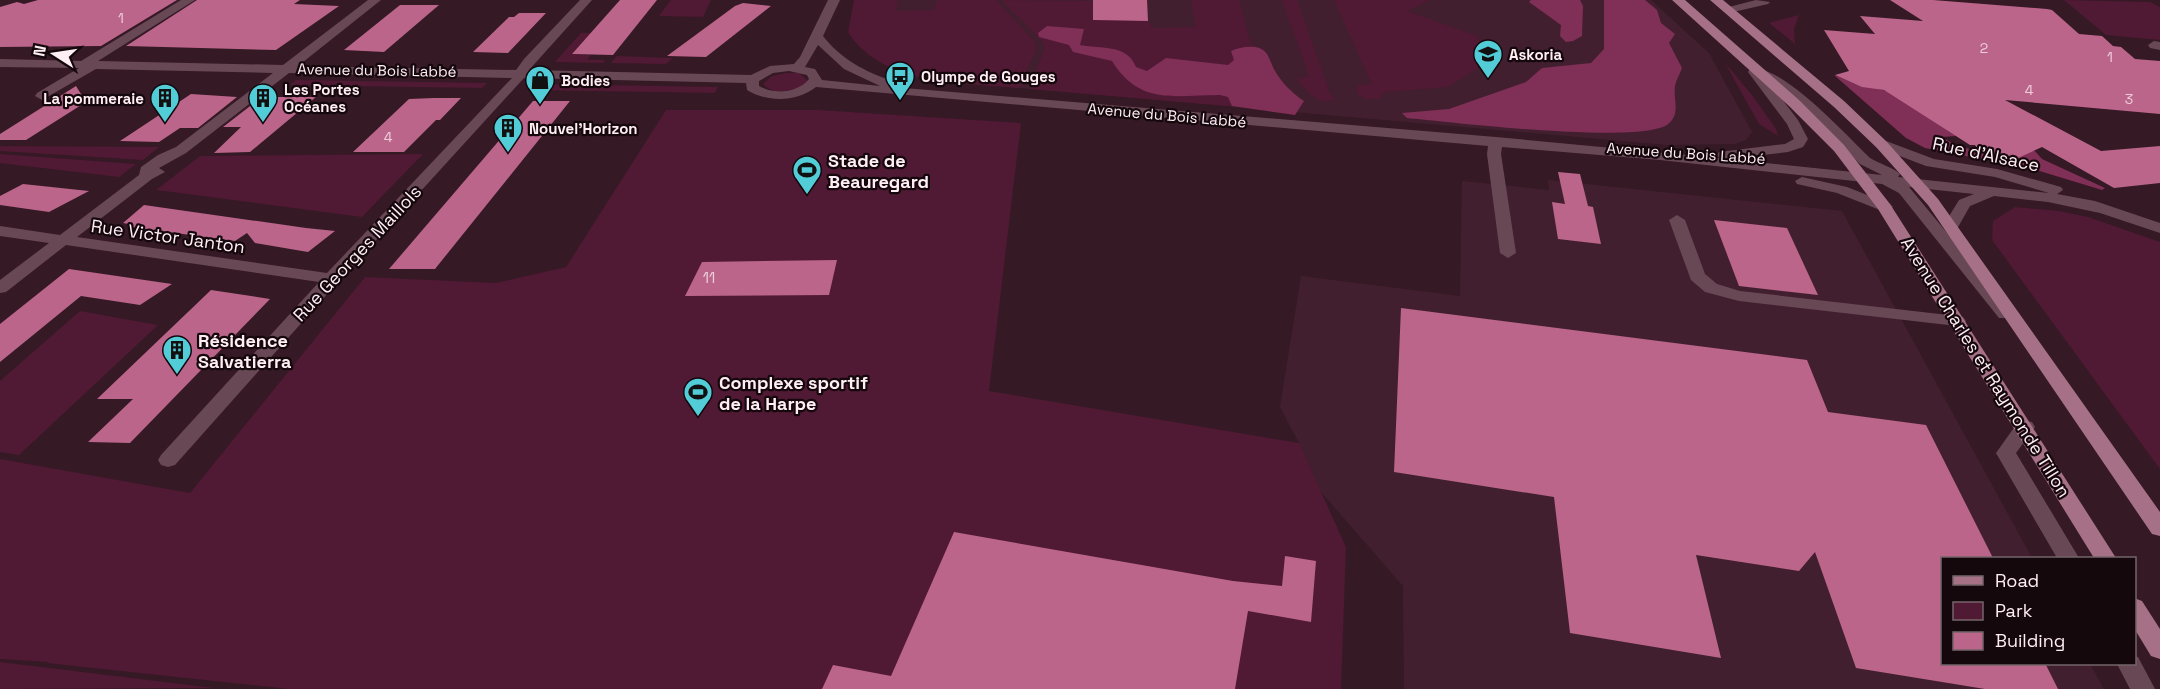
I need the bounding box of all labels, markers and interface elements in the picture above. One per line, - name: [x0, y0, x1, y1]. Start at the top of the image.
- house number: 1: [118, 9, 124, 27]
- north arrow: [24, 24, 84, 84]
- school or university icon: Askoria: [1472, 38, 1504, 80]
- house number: 2: [1980, 39, 1988, 57]
- text: N: [28, 44, 51, 58]
- place label: Askoria: [1509, 45, 1562, 64]
- house number: 1: [2107, 48, 2113, 66]
- street label: Avenue du Bois Labbé: [297, 59, 457, 81]
- bus stop icon: Olympe de Gouges: [884, 60, 916, 102]
- shop icon: Bodies: [524, 64, 556, 106]
- place label: Olympe de Gouges: [921, 67, 1056, 86]
- place label: Bodies: [561, 71, 610, 90]
- place label: Les Portes Océanes: [284, 80, 360, 116]
- house number: 4: [2025, 81, 2034, 99]
- building icon: La pommeraie: [149, 82, 181, 124]
- building icon: Les Portes Océanes: [247, 82, 279, 124]
- place label: La pommeraie: [43, 89, 144, 108]
- house number: 3: [2125, 90, 2133, 108]
- street label: Avenue du Bois Labbé: [1087, 99, 1247, 131]
- building icon: Nouvel'Horizon: [492, 112, 524, 154]
- place label: Nouvel'Horizon: [529, 119, 638, 138]
- house number: 4: [384, 128, 393, 146]
- street label: Rue d'Alsace: [1930, 131, 2042, 177]
- street label: Avenue du Bois Labbé: [1606, 138, 1766, 168]
- place label: Stade de Beauregard: [828, 149, 929, 193]
- sports icon: Stade de Beauregard: [791, 154, 823, 196]
- street label: Rue Georges Maillols: [288, 180, 426, 326]
- street label: Rue Victor Janton: [89, 214, 247, 258]
- street label: Avenue Charles et Raymonde Tillon: [1896, 233, 2076, 501]
- house number: 11: [703, 268, 715, 287]
- place label: Résidence Salvatierra: [198, 329, 292, 373]
- building icon: Résidence Salvatierra: [161, 334, 193, 376]
- place label: Complexe sportif de la Harpe: [719, 371, 868, 415]
- sports icon: Complexe sportif de la Harpe: [682, 376, 714, 418]
- legend: [1941, 557, 2136, 665]
- text: Road: [1995, 569, 2039, 592]
- text: Park: [1995, 599, 2033, 622]
- text: Building: [1995, 629, 2065, 652]

